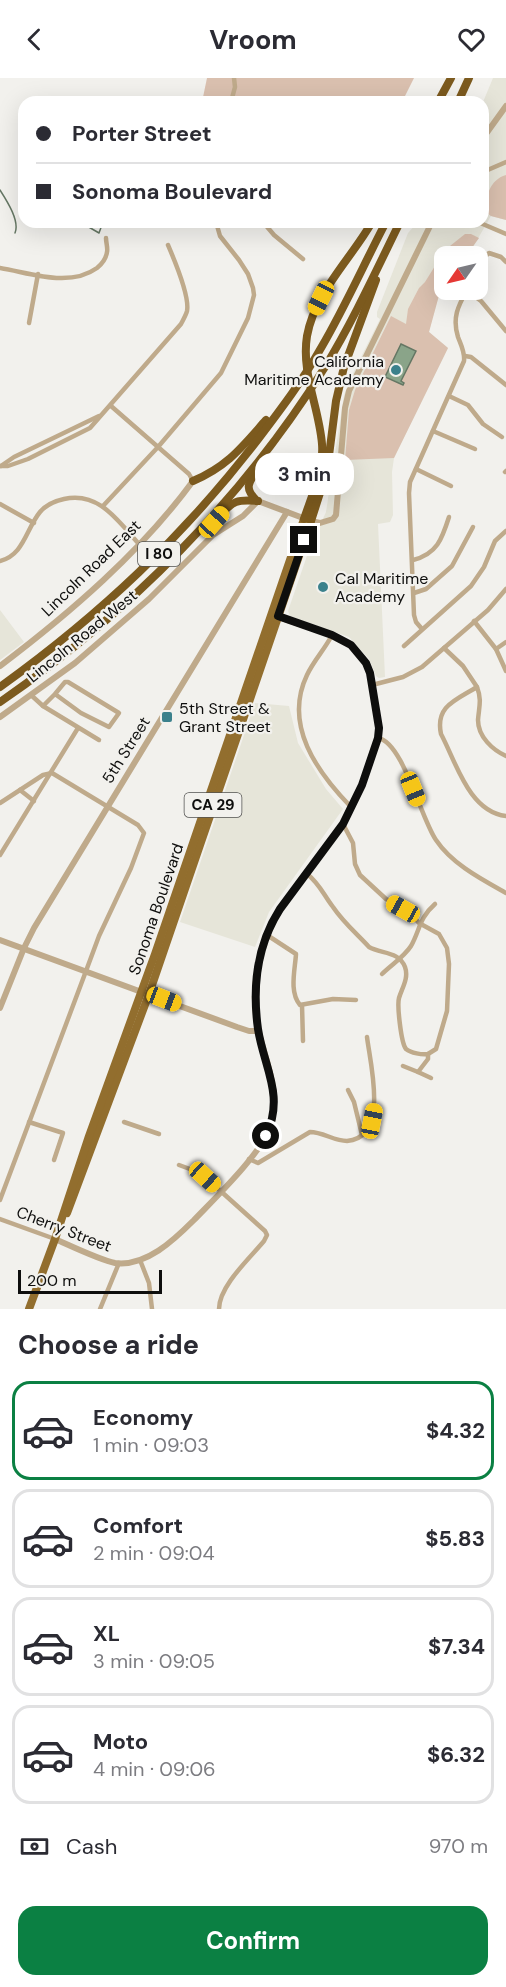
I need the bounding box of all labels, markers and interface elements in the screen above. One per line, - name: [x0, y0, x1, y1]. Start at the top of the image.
- text: Vroom: [209, 22, 297, 57]
- icon: back: [18, 23, 51, 56]
- icon: heart: [455, 23, 488, 56]
- text: Porter Street: [72, 119, 212, 148]
- text: Sonoma Boulevard: [72, 177, 272, 206]
- north arrow: [434, 246, 488, 300]
- map controls: [434, 246, 488, 300]
- car: [305, 278, 337, 318]
- place label: California Maritime Academy: [244, 351, 384, 390]
- marker: California Maritime Academy: [389, 363, 403, 377]
- callout: 3 min: [254, 453, 354, 495]
- text: 3 min: [278, 461, 331, 487]
- car: [195, 503, 233, 541]
- street label: Lincoln Road East: [37, 515, 145, 621]
- route end: [290, 526, 317, 553]
- road number: I 80: [138, 542, 180, 566]
- place label: Cal Maritime Academy: [335, 568, 428, 607]
- marker: Cal Maritime Academy: [316, 580, 330, 594]
- street label: Lincoln Road West: [22, 585, 142, 687]
- place label: 5th Street & Grant Street: [179, 698, 271, 737]
- marker: 5th Street & Grant Street: [160, 710, 174, 724]
- street label: 5th Street: [97, 713, 155, 787]
- car: [398, 769, 428, 809]
- road number: CA 29: [184, 793, 242, 817]
- street label: Sonoma Boulevard: [124, 840, 188, 978]
- car: [383, 892, 423, 926]
- car: [144, 984, 184, 1014]
- car: [360, 1102, 384, 1140]
- route start: [252, 1122, 279, 1149]
- car: [186, 1158, 224, 1196]
- street label: Cherry Street: [14, 1201, 114, 1257]
- scale bar: [18, 1267, 162, 1294]
- text: 200 m: [27, 1270, 76, 1291]
- text: Choose a ride: [18, 1327, 199, 1362]
- text: Economy: [93, 1403, 193, 1432]
- icon: car: [21, 1404, 75, 1458]
- text: $4.32: [426, 1416, 485, 1445]
- text: 1 min · 09:03: [93, 1432, 209, 1458]
- text: Comfort: [93, 1511, 183, 1540]
- icon: car: [21, 1512, 75, 1566]
- text: $5.83: [425, 1524, 485, 1553]
- text: 2 min · 09:04: [93, 1540, 215, 1566]
- text: XL: [93, 1619, 120, 1648]
- icon: car: [21, 1620, 75, 1674]
- text: $7.34: [428, 1632, 485, 1661]
- text: 3 min · 09:05: [93, 1648, 215, 1674]
- text: Moto: [93, 1727, 148, 1756]
- icon: car: [21, 1728, 75, 1782]
- text: $6.32: [427, 1740, 485, 1769]
- text: 4 min · 09:06: [93, 1756, 216, 1782]
- icon: cash: [18, 1830, 51, 1863]
- text: Cash: [66, 1832, 117, 1861]
- text: 970 m: [429, 1833, 488, 1859]
- button: Confirm: [18, 1906, 488, 1975]

